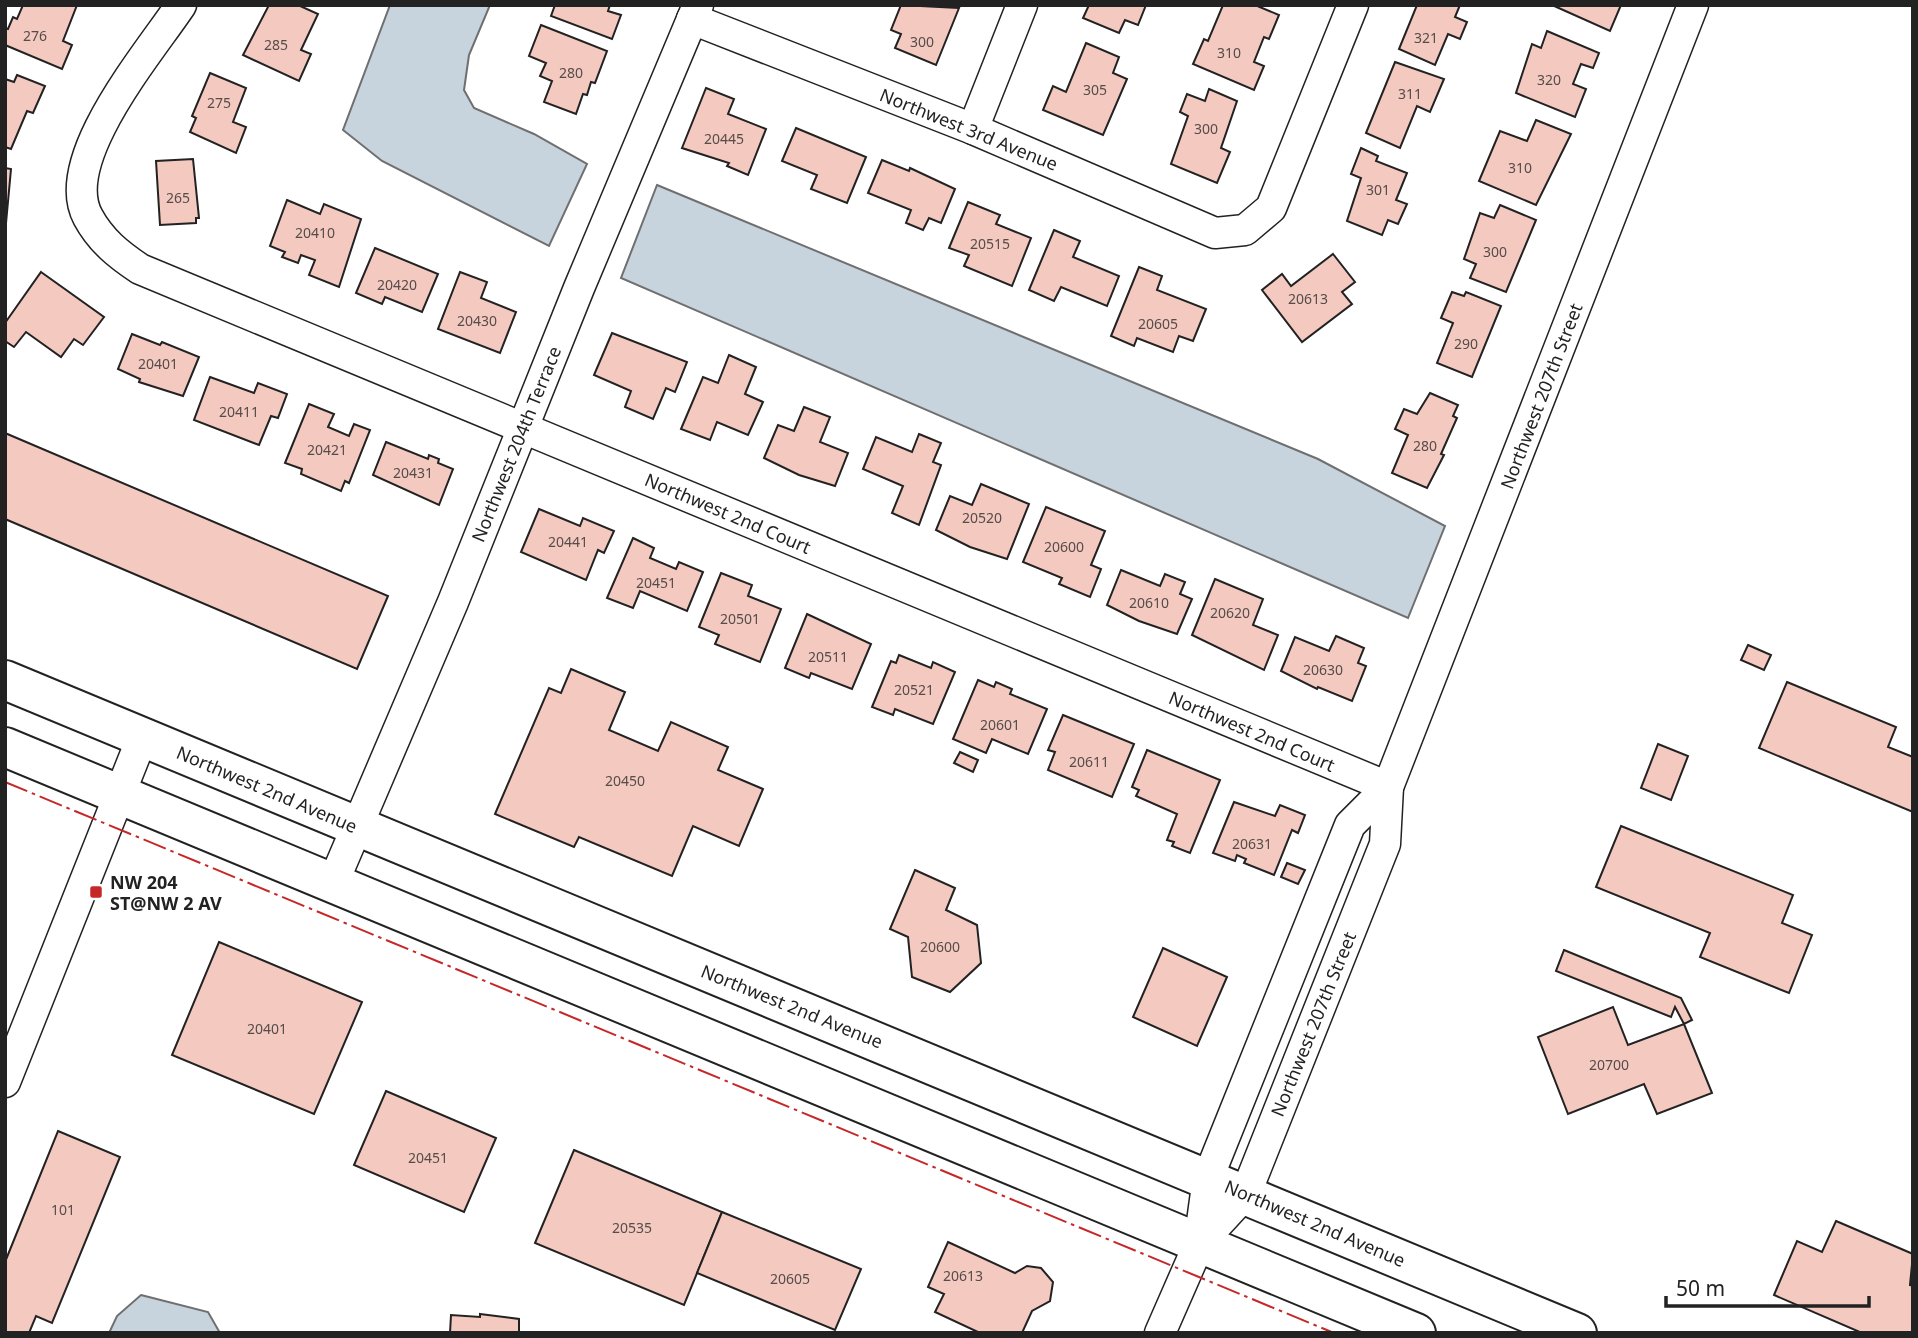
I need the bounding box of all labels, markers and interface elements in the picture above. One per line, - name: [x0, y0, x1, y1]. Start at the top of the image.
- house number: 276: [23, 26, 47, 45]
- house number: 321: [1414, 28, 1438, 47]
- house number: 300: [910, 32, 934, 51]
- house number: 285: [264, 35, 288, 54]
- house number: 310: [1217, 43, 1241, 62]
- house number: 280: [559, 63, 583, 82]
- house number: 320: [1537, 70, 1561, 89]
- house number: 305: [1083, 80, 1107, 99]
- street label: Northwest 3rd Avenue: [876, 82, 1062, 176]
- house number: 311: [1398, 84, 1422, 103]
- house number: 275: [207, 93, 231, 112]
- house number: 300: [1194, 119, 1218, 138]
- house number: 20445: [704, 129, 744, 148]
- house number: 310: [1508, 158, 1532, 177]
- house number: 301: [1366, 180, 1390, 199]
- house number: 265: [166, 188, 190, 207]
- house number: 20410: [295, 223, 335, 242]
- house number: 20515: [970, 234, 1010, 253]
- house number: 300: [1483, 242, 1507, 261]
- house number: 20420: [377, 275, 417, 294]
- house number: 20613: [1288, 289, 1328, 308]
- street label: Northwest 207th Street: [1494, 299, 1588, 492]
- house number: 20430: [457, 311, 497, 330]
- house number: 20605: [1138, 314, 1178, 333]
- house number: 290: [1454, 334, 1478, 353]
- street label: Northwest 204th Terrace: [466, 343, 566, 545]
- house number: 20401: [138, 354, 178, 373]
- house number: 20411: [219, 402, 259, 421]
- house number: 280: [1413, 436, 1437, 455]
- house number: 20421: [307, 440, 347, 459]
- house number: 20431: [393, 463, 433, 482]
- street label: Northwest 2nd Court: [641, 467, 815, 559]
- house number: 20520: [962, 508, 1002, 527]
- house number: 20441: [548, 532, 588, 551]
- house number: 20600: [1044, 537, 1084, 556]
- house number: 20451: [636, 573, 676, 592]
- house number: 20610: [1129, 593, 1169, 612]
- house number: 20620: [1210, 603, 1250, 622]
- house number: 20501: [720, 609, 760, 628]
- house number: 20511: [808, 647, 848, 666]
- house number: 20630: [1303, 660, 1343, 679]
- house number: 20521: [894, 680, 934, 699]
- street label: Northwest 2nd Court: [1165, 685, 1339, 777]
- house number: 20601: [980, 715, 1020, 734]
- street label: Northwest 2nd Avenue: [173, 740, 361, 838]
- house number: 20611: [1069, 752, 1109, 771]
- house number: 20450: [605, 771, 645, 790]
- house number: 20631: [1232, 834, 1272, 853]
- place label: NW 204 ST@NW 2 AV: [110, 870, 222, 915]
- marker: NW 204 ST@NW 2 AV: [88, 884, 104, 900]
- street label: Northwest 207th Street: [1265, 928, 1361, 1120]
- house number: 20600: [920, 937, 960, 956]
- street label: Northwest 2nd Avenue: [698, 959, 886, 1053]
- house number: 20401: [247, 1019, 287, 1038]
- house number: 20700: [1589, 1055, 1629, 1074]
- house number: 20451: [408, 1148, 448, 1167]
- street label: Northwest 2nd Avenue: [1221, 1174, 1409, 1272]
- house number: 101: [51, 1200, 75, 1219]
- house number: 20535: [612, 1218, 652, 1237]
- scale bar: [1666, 1264, 1869, 1308]
- house number: 20613: [943, 1266, 983, 1285]
- house number: 20605: [770, 1269, 810, 1288]
- text: 50 m: [1676, 1274, 1725, 1302]

